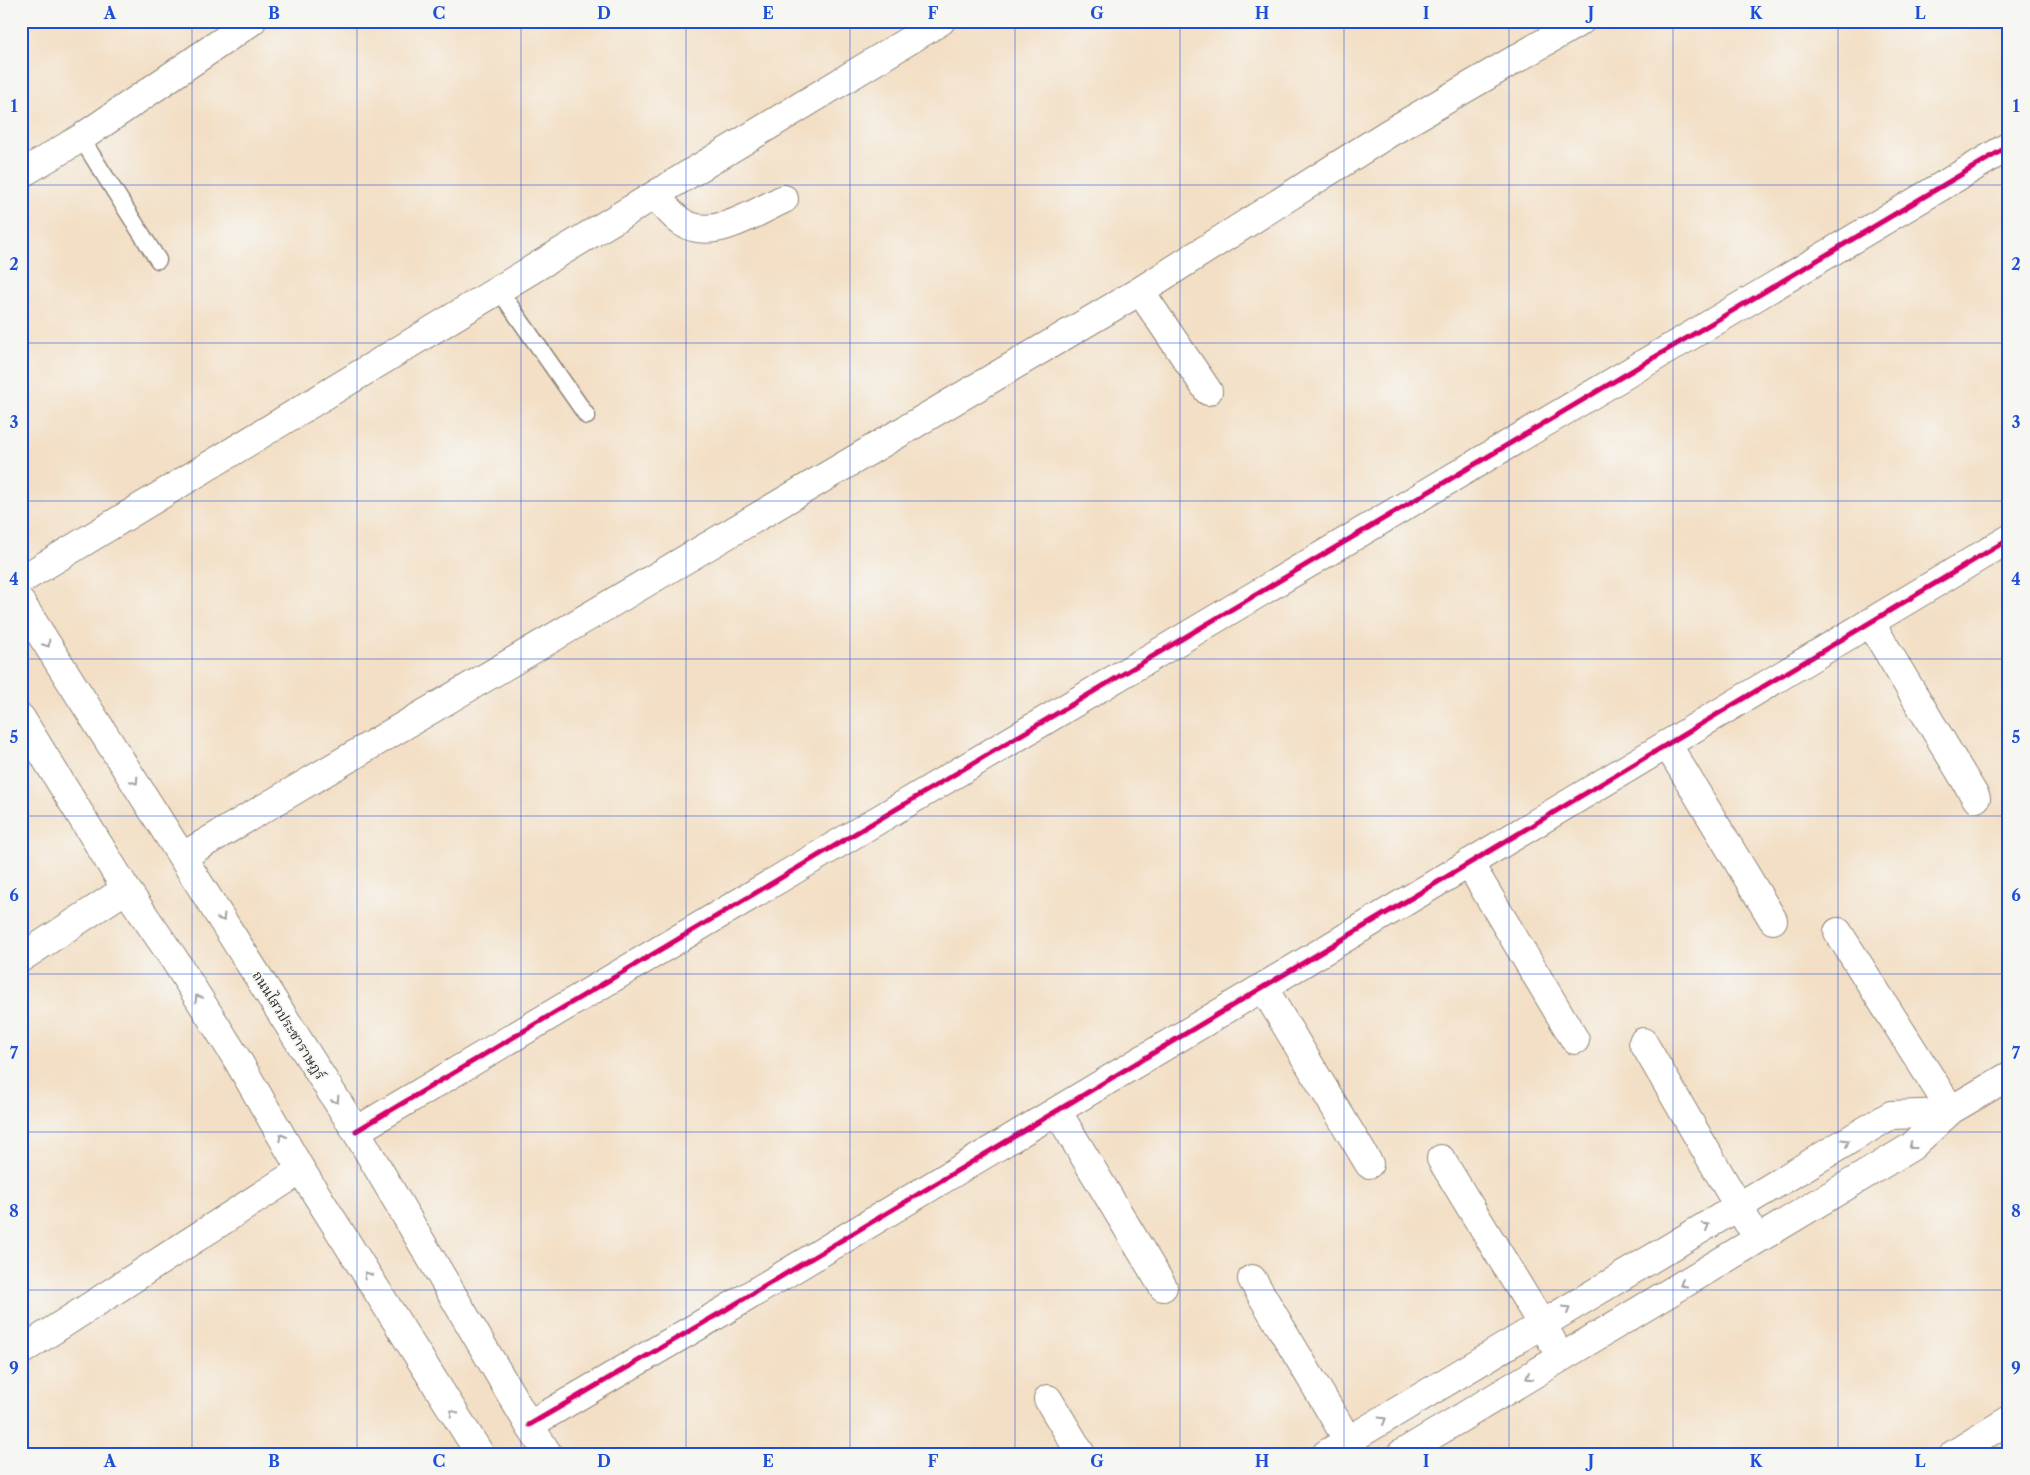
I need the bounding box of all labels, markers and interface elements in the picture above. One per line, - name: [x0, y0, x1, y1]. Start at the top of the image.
- text: A: [103, 3, 117, 23]
- text: B: [268, 3, 280, 23]
- text: C: [433, 3, 445, 23]
- text: D: [597, 3, 611, 23]
- text: E: [762, 3, 774, 23]
- text: F: [928, 3, 939, 23]
- text: G: [1090, 3, 1104, 23]
- text: H: [1255, 3, 1269, 23]
- text: I: [1423, 3, 1430, 23]
- text: J: [1585, 3, 1594, 23]
- text: K: [1750, 3, 1764, 23]
- text: L: [1914, 3, 1926, 23]
- text: 1: [10, 96, 18, 116]
- text: 1: [2012, 96, 2020, 116]
- text: 2: [9, 254, 19, 274]
- text: 2: [2011, 254, 2021, 274]
- text: 3: [9, 412, 19, 432]
- text: 3: [2011, 412, 2021, 432]
- text: 4: [9, 569, 19, 589]
- text: 4: [2011, 569, 2021, 589]
- one-way arrow: [41, 638, 51, 647]
- text: 5: [10, 727, 19, 747]
- text: 5: [2012, 727, 2021, 747]
- one-way arrow: [129, 775, 138, 784]
- text: 6: [9, 885, 19, 905]
- text: 6: [2011, 885, 2021, 905]
- one-way arrow: [216, 912, 225, 922]
- street label: ถนนไสวประชาราษฎร์: [248, 967, 331, 1083]
- one-way arrow: [195, 994, 205, 1003]
- text: 7: [10, 1043, 19, 1063]
- text: 7: [2012, 1043, 2021, 1063]
- one-way arrow: [330, 1095, 340, 1104]
- one-way arrow: [279, 1133, 289, 1142]
- one-way arrow: [1840, 1139, 1849, 1149]
- one-way arrow: [1908, 1140, 1917, 1149]
- text: 8: [9, 1201, 19, 1221]
- text: 8: [2011, 1201, 2021, 1221]
- one-way arrow: [1701, 1222, 1710, 1232]
- one-way arrow: [364, 1272, 373, 1281]
- one-way arrow: [1679, 1278, 1688, 1288]
- one-way arrow: [1562, 1306, 1571, 1316]
- text: 9: [9, 1358, 19, 1378]
- text: 9: [2011, 1358, 2021, 1378]
- one-way arrow: [1525, 1371, 1534, 1380]
- one-way arrow: [450, 1410, 459, 1419]
- one-way arrow: [1377, 1416, 1386, 1426]
- text: A: [103, 1451, 117, 1471]
- text: B: [268, 1451, 280, 1471]
- text: C: [433, 1451, 445, 1471]
- text: D: [597, 1451, 611, 1471]
- text: E: [762, 1451, 774, 1471]
- text: F: [928, 1451, 939, 1471]
- text: G: [1090, 1451, 1104, 1471]
- text: H: [1255, 1451, 1269, 1471]
- text: I: [1423, 1451, 1430, 1471]
- text: J: [1585, 1451, 1594, 1471]
- text: K: [1750, 1451, 1764, 1471]
- text: L: [1914, 1451, 1926, 1471]

